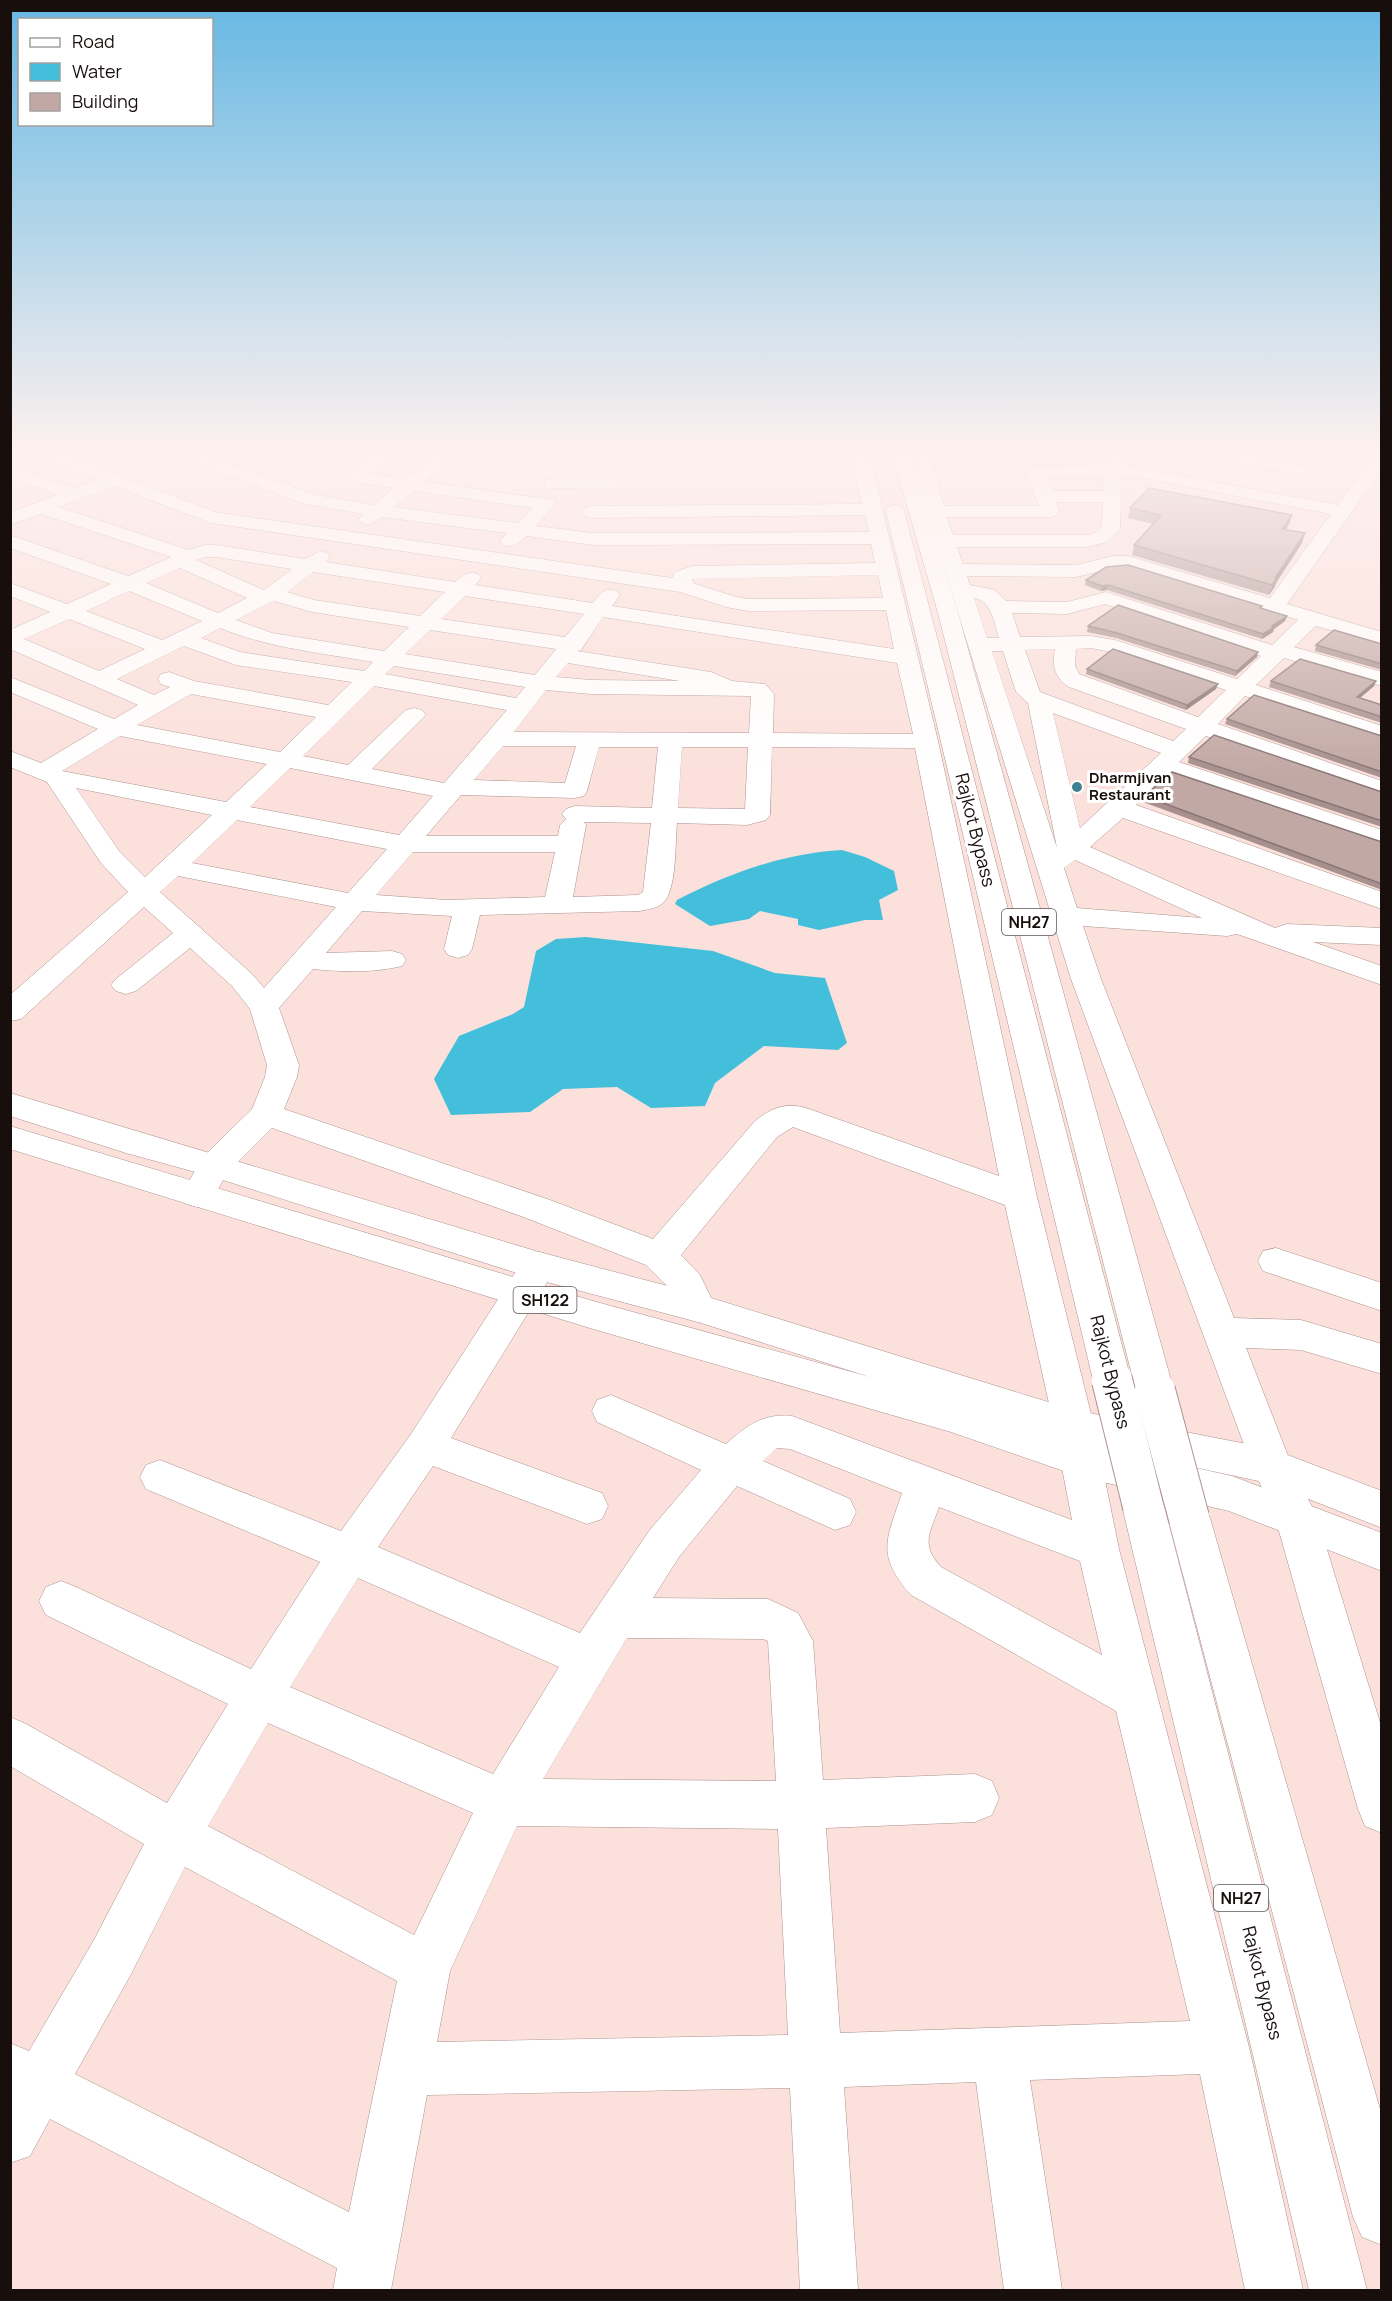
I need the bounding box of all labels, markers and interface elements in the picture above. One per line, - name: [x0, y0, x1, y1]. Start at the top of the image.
- legend: [18, 18, 213, 126]
- text: Road: [72, 29, 115, 53]
- text: Water: [72, 59, 122, 83]
- text: Building: [72, 89, 138, 113]
- place label: Dharmjivan Restaurant: [1089, 767, 1171, 805]
- street label: Rajkot Bypass: [950, 771, 1002, 889]
- marker: Dharmjivan Restaurant: [1070, 780, 1084, 794]
- road number: NH27: [1002, 909, 1056, 935]
- road number: SH122: [514, 1287, 576, 1313]
- street label: Rajkot Bypass: [1085, 1313, 1137, 1431]
- road number: NH27: [1214, 1885, 1268, 1911]
- street label: Rajkot Bypass: [1237, 1924, 1289, 2042]

